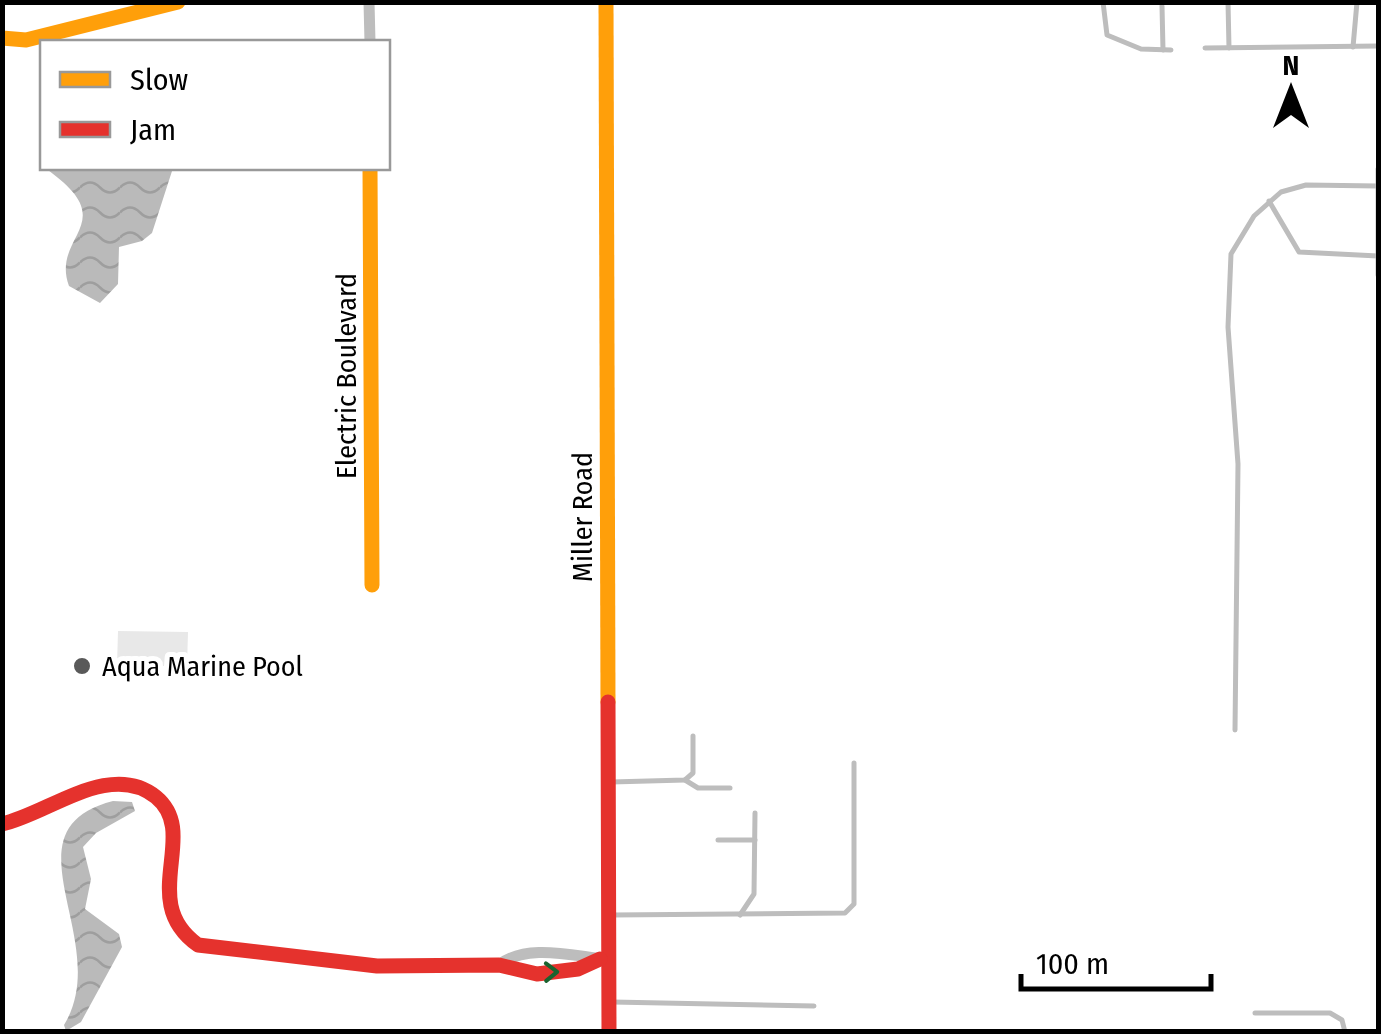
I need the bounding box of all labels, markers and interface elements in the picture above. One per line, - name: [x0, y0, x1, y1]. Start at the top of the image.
- legend: [40, 40, 390, 170]
- north arrow: [1241, 40, 1341, 140]
- text: N: [1283, 49, 1299, 82]
- text: Slow: [130, 62, 188, 98]
- text: Jam: [130, 112, 176, 148]
- street label: Electric Boulevard: [330, 273, 363, 479]
- street label: Miller Road: [566, 452, 599, 582]
- place label: Aqua Marine Pool: [102, 650, 303, 683]
- marker: Aqua Marine Pool: [71, 655, 93, 677]
- scale bar: [1021, 929, 1211, 991]
- text: 100 m: [1036, 946, 1109, 982]
- one-way arrow: [543, 961, 559, 982]

